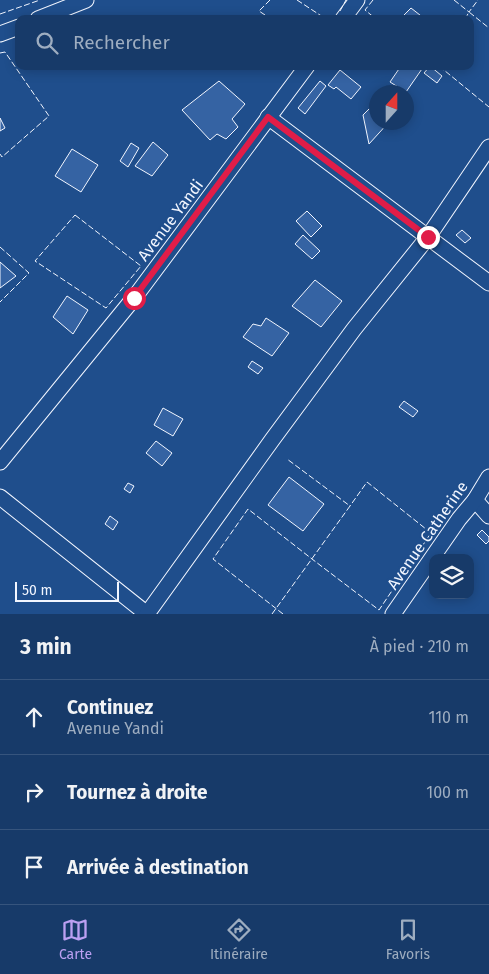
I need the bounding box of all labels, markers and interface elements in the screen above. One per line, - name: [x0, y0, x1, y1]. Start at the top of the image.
- search box: [15, 15, 474, 70]
- icon: search: [33, 29, 61, 57]
- text: Rechercher: [73, 31, 170, 54]
- north arrow: [369, 85, 414, 130]
- street label: Avenue Yandi: [134, 176, 207, 265]
- route end: [417, 226, 440, 249]
- route start: [123, 287, 146, 310]
- street label: Avenue Catherine: [383, 478, 472, 593]
- map controls: [429, 554, 474, 599]
- button: layers: [429, 554, 474, 599]
- scale bar: [15, 579, 119, 602]
- text: 50 m: [22, 582, 53, 599]
- text: 3 min: [20, 634, 72, 660]
- text: À pied · 210 m: [370, 637, 469, 656]
- text: Continuez: [67, 696, 153, 719]
- icon: ahead: [20, 703, 48, 731]
- text: 110 m: [428, 708, 469, 727]
- text: Avenue Yandi: [67, 719, 164, 738]
- icon: right: [20, 778, 48, 806]
- text: Tournez à droite: [67, 781, 208, 804]
- text: 100 m: [426, 783, 469, 802]
- icon: arrive: [20, 853, 48, 881]
- text: Arrivée à destination: [67, 856, 249, 879]
- tab: Carte: [59, 916, 92, 963]
- tab: Itinéraire: [210, 916, 268, 963]
- tab: Favoris: [386, 916, 430, 963]

